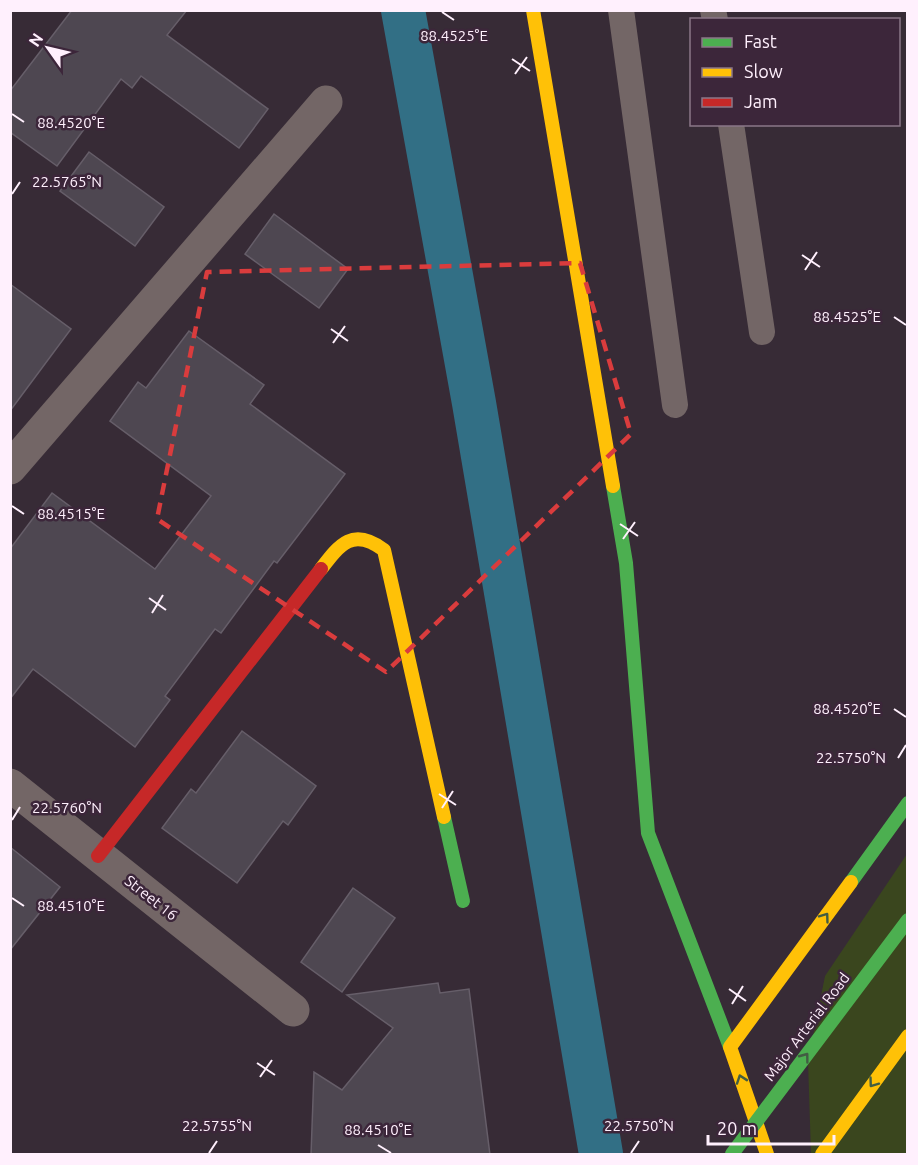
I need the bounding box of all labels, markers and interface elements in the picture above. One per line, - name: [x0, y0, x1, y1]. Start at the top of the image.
- north arrow: [18, 18, 78, 78]
- legend: [690, 18, 900, 126]
- text: 88.4525°E: [420, 27, 488, 44]
- text: N: [25, 30, 46, 50]
- text: Fast: [744, 31, 777, 51]
- text: Slow: [744, 61, 783, 81]
- text: Jam: [744, 91, 778, 111]
- text: 88.4520°E: [37, 114, 105, 131]
- text: 22.5765°N: [32, 173, 102, 190]
- text: 88.4525°E: [813, 308, 881, 325]
- text: 88.4515°E: [37, 505, 105, 522]
- text: 88.4520°E: [813, 700, 881, 717]
- text: 22.5750°N: [816, 749, 886, 766]
- text: 22.5760°N: [32, 799, 102, 816]
- street label: Street 16: [122, 872, 181, 923]
- text: 88.4510°E: [37, 897, 105, 914]
- one-way arrow: [818, 912, 829, 923]
- street label: Major Arterial Road: [760, 969, 853, 1084]
- one-way arrow: [798, 1053, 809, 1064]
- one-way arrow: [736, 1074, 749, 1085]
- one-way arrow: [869, 1077, 880, 1088]
- scale bar: [708, 1108, 834, 1146]
- text: 22.5755°N: [182, 1117, 252, 1134]
- text: 22.5750°N: [604, 1117, 674, 1134]
- text: 20 m: [717, 1118, 757, 1138]
- text: 88.4510°E: [344, 1121, 412, 1138]

